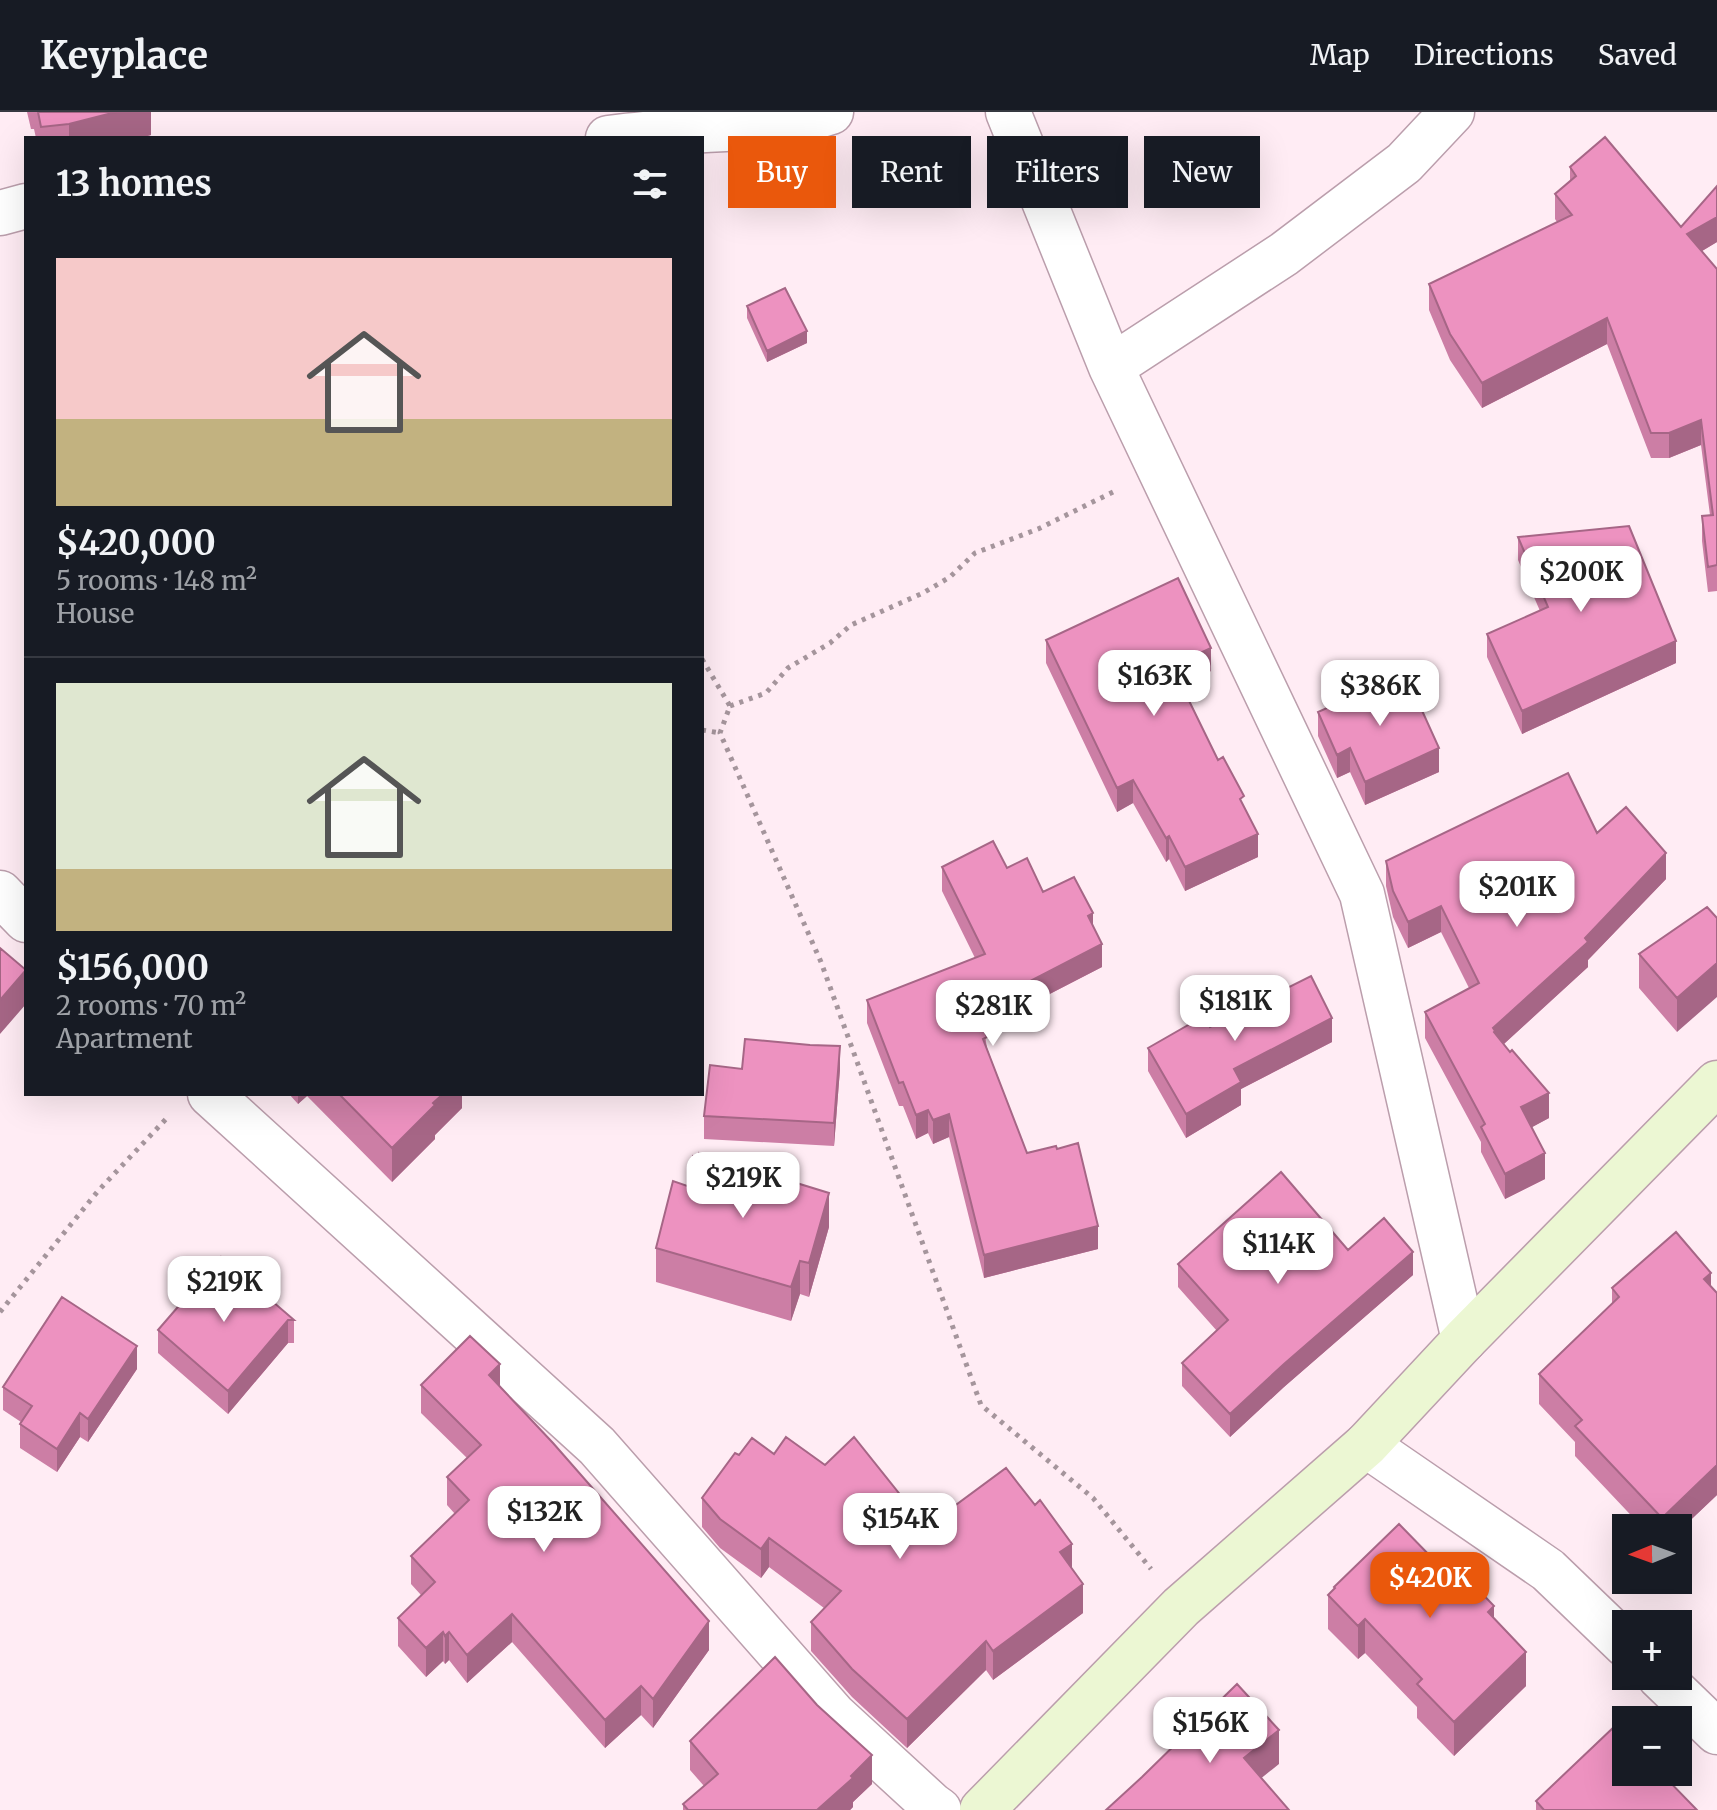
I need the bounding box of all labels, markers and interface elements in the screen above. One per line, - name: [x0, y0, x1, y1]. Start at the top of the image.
- text: Keyplace: [40, 32, 208, 79]
- text: Map: [1310, 37, 1370, 73]
- text: Directions: [1414, 37, 1554, 73]
- text: Saved: [1598, 37, 1677, 73]
- chip: Buy: [728, 136, 836, 208]
- chip: Rent: [852, 136, 971, 208]
- chip: Filters: [987, 136, 1128, 208]
- chip: New: [1144, 136, 1260, 208]
- icon: filters: [628, 162, 672, 206]
- text: 13 homes: [56, 163, 212, 205]
- icon: home: [292, 310, 436, 454]
- text: $420,000: [56, 522, 216, 564]
- pin: $200K: [1525, 546, 1637, 614]
- text: $200K: [1539, 555, 1623, 588]
- text: 5 rooms · 148 m²: [56, 564, 257, 597]
- text: House: [56, 597, 134, 630]
- pin: $163K: [1098, 650, 1210, 718]
- text: $163K: [1116, 659, 1192, 692]
- pin: $386K: [1324, 660, 1436, 728]
- text: $386K: [1339, 669, 1421, 702]
- icon: home: [292, 735, 436, 879]
- pin: $201K: [1461, 861, 1573, 929]
- text: $201K: [1477, 870, 1557, 903]
- text: $156,000: [56, 947, 209, 989]
- pin: $181K: [1179, 975, 1291, 1043]
- pin: $281K: [937, 980, 1049, 1048]
- text: $181K: [1198, 984, 1272, 1017]
- text: 2 rooms · 70 m²: [56, 989, 246, 1022]
- text: $281K: [954, 989, 1032, 1022]
- text: Apartment: [56, 1022, 193, 1055]
- pin: $219K: [687, 1152, 799, 1220]
- text: $219K: [705, 1161, 781, 1194]
- pin: $114K: [1222, 1218, 1334, 1286]
- text: $114K: [1241, 1227, 1315, 1260]
- pin: $219K: [168, 1256, 280, 1324]
- text: $219K: [186, 1265, 262, 1298]
- pin: $132K: [488, 1486, 600, 1554]
- pin: $154K: [844, 1493, 956, 1561]
- text: $132K: [506, 1495, 582, 1528]
- text: $154K: [861, 1502, 939, 1535]
- north arrow: [1612, 1514, 1692, 1594]
- map controls: [1612, 1514, 1692, 1786]
- pin: $420K: [1374, 1552, 1486, 1620]
- text: $420K: [1388, 1561, 1472, 1594]
- button: +: [1612, 1610, 1692, 1690]
- pin: $156K: [1154, 1697, 1266, 1765]
- text: $156K: [1171, 1706, 1249, 1739]
- button: −: [1612, 1706, 1692, 1786]

